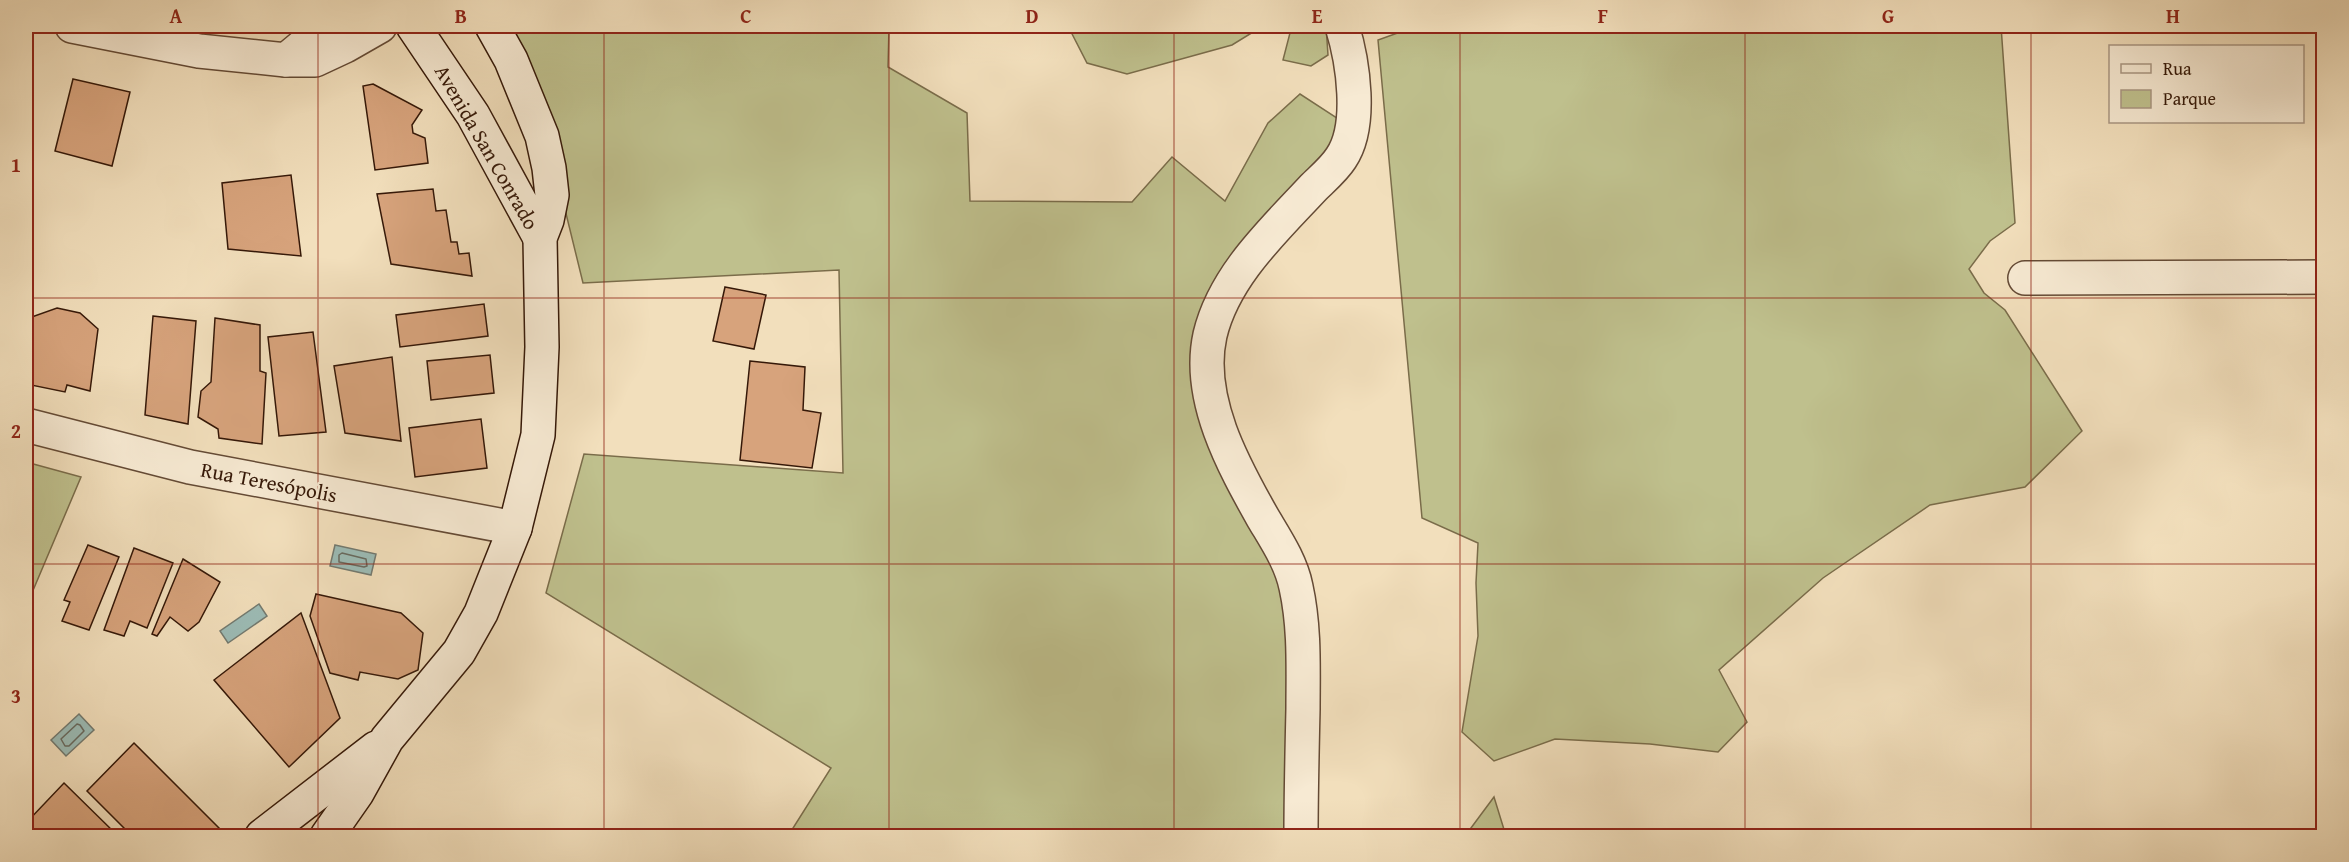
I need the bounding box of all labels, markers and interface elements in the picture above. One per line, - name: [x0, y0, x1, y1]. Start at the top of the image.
- text: A: [170, 1, 183, 30]
- text: B: [455, 1, 467, 30]
- text: C: [740, 1, 752, 30]
- text: D: [1025, 1, 1039, 30]
- text: E: [1312, 1, 1323, 30]
- text: F: [1598, 1, 1608, 30]
- text: G: [1882, 1, 1894, 30]
- text: H: [2166, 1, 2180, 30]
- legend: [2109, 45, 2304, 123]
- text: Rua: [2163, 55, 2192, 82]
- street label: Avenida San Conrado: [427, 59, 547, 235]
- text: Parque: [2163, 85, 2216, 112]
- text: 1: [11, 150, 21, 179]
- text: 2: [11, 416, 21, 445]
- street label: Rua Teresópolis: [198, 454, 340, 510]
- text: 3: [11, 681, 21, 710]

